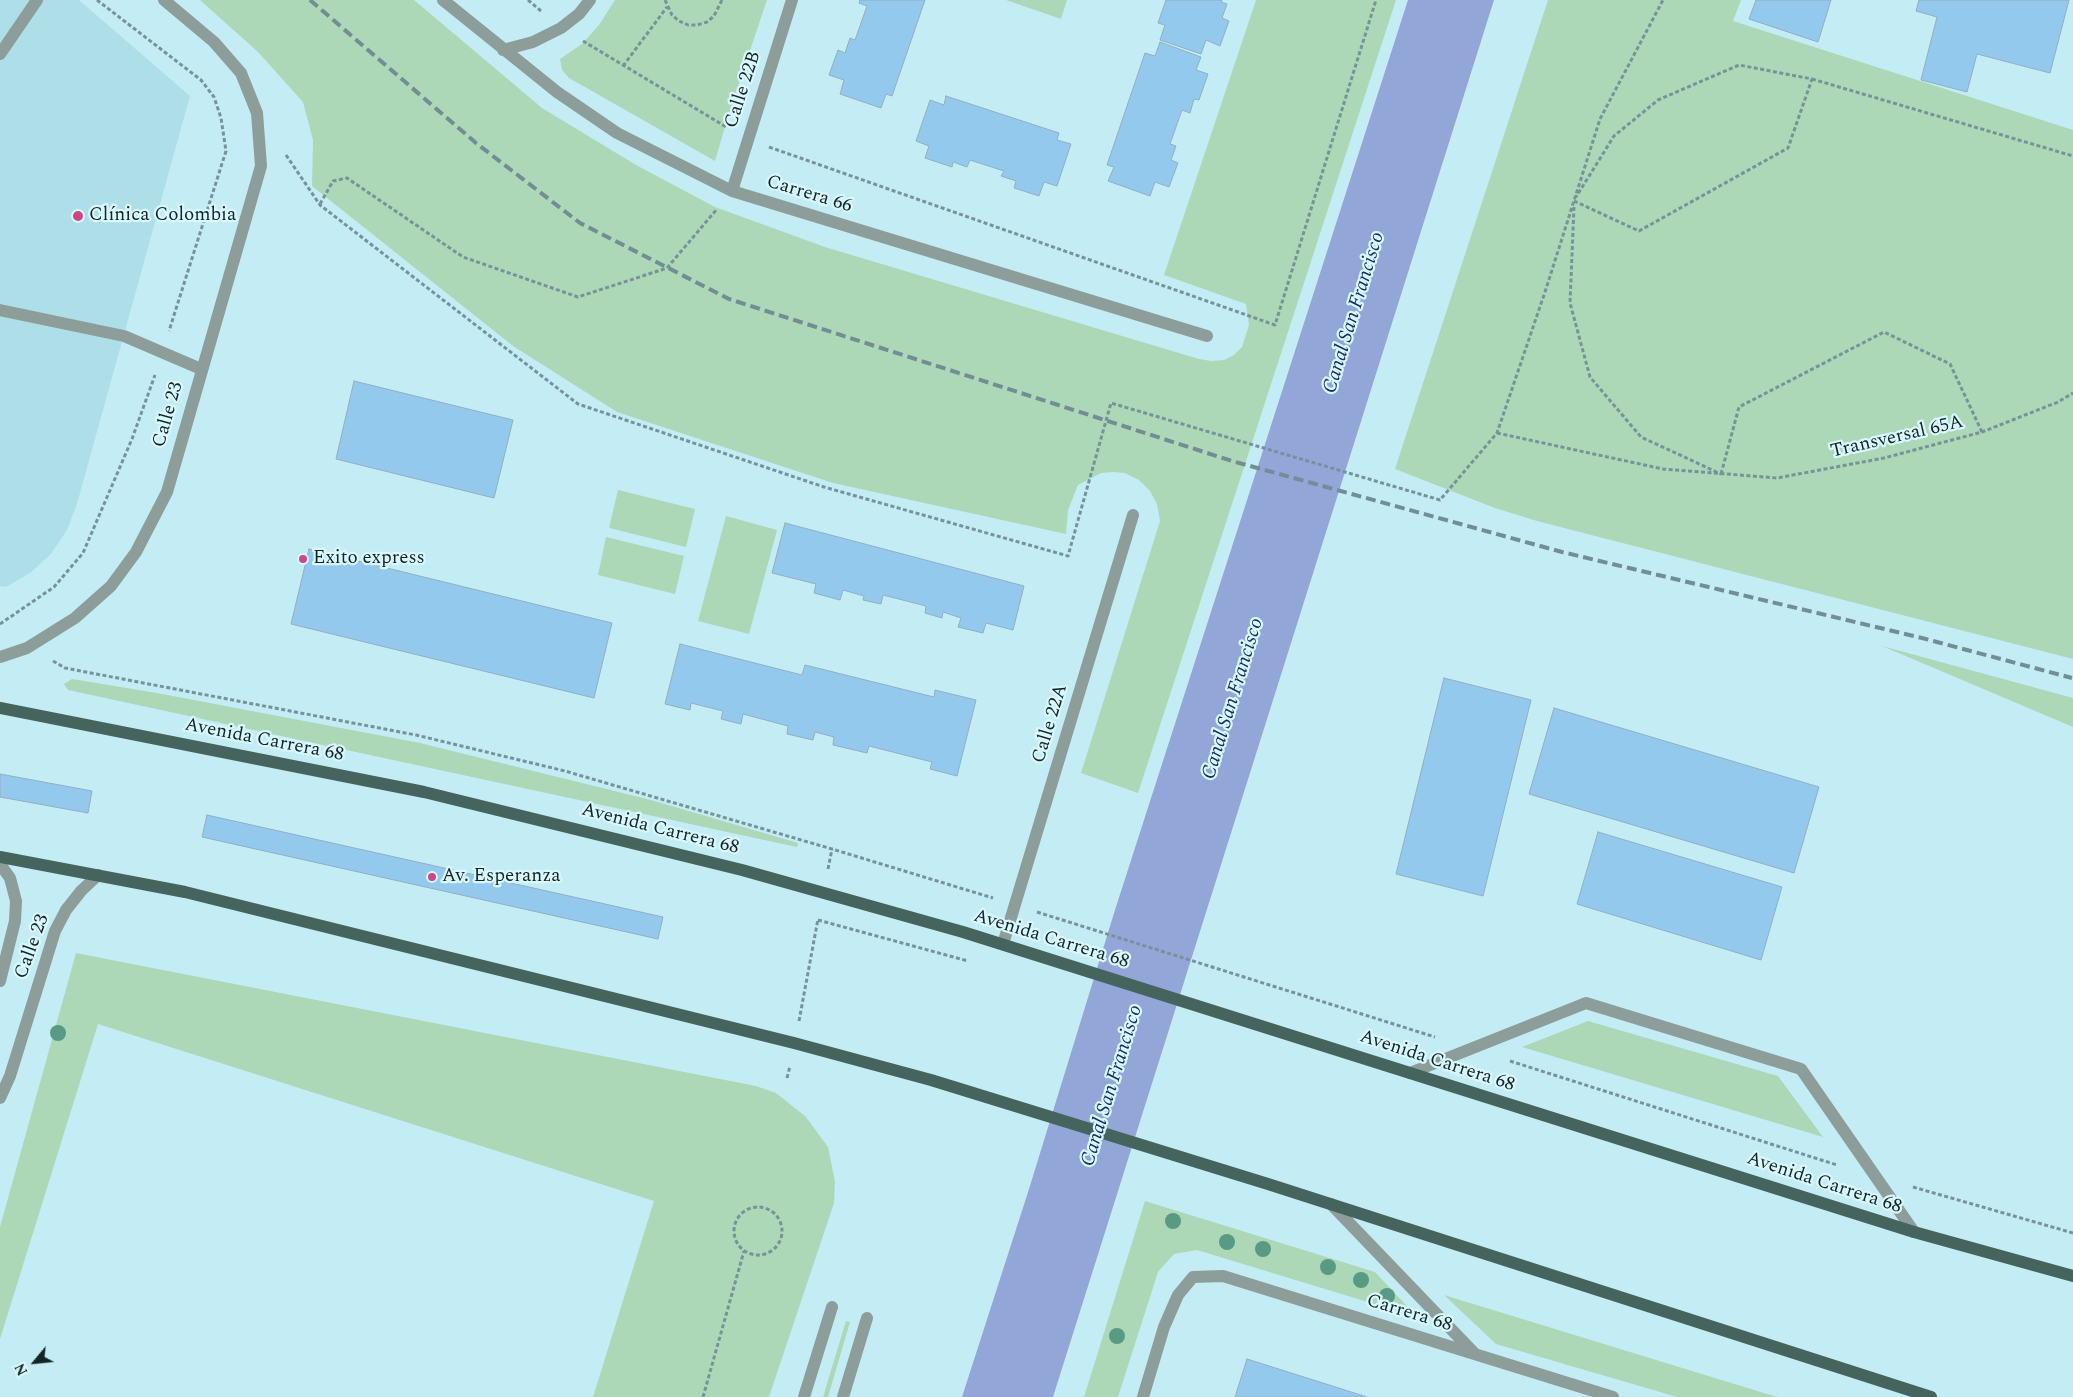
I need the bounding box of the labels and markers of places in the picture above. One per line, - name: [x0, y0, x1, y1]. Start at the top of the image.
- place label: Clínica Colombia: [89, 205, 236, 227]
- marker: Clínica Colombia: [71, 209, 85, 223]
- place label: Exito express: [313, 548, 425, 570]
- marker: Exito express: [297, 553, 309, 565]
- place label: Av. Esperanza: [442, 866, 561, 888]
- marker: Av. Esperanza: [426, 871, 438, 883]

